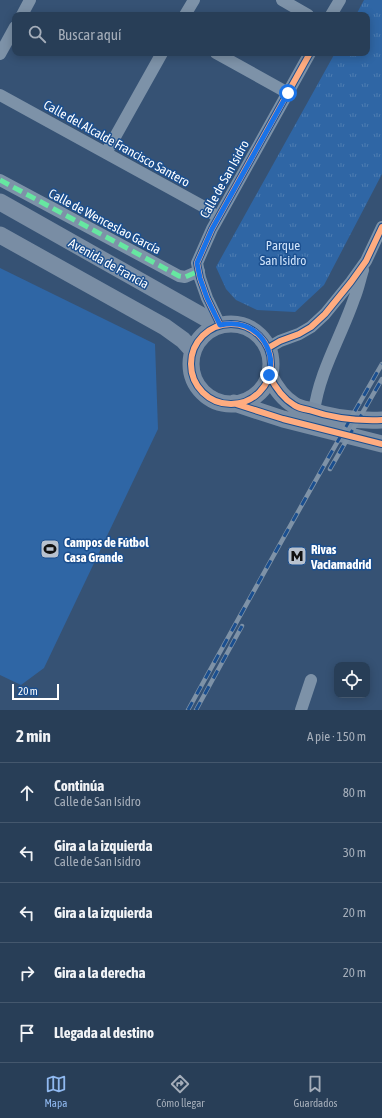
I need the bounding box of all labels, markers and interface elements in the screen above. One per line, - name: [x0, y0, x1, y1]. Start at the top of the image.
- search box: [12, 12, 370, 56]
- icon: search: [26, 23, 48, 45]
- text: Buscar aquí: [58, 26, 121, 43]
- route start: [279, 84, 297, 102]
- street label: Calle del Alcalde Francisco Santero: [41, 97, 192, 190]
- street label: Calle de San Isidro: [197, 138, 252, 221]
- street label: Calle de Wenceslao García: [46, 186, 163, 257]
- street label: Avenida de Francia: [66, 235, 151, 292]
- park label: Parque San Isidro: [260, 238, 306, 268]
- route end: [260, 366, 278, 384]
- place label: Campos de Fútbol Casa Grande: [64, 535, 149, 565]
- sports icon: Campos de Fútbol Casa Grande: [39, 538, 61, 560]
- place label: Rivas Vaciamadrid: [310, 542, 371, 572]
- metro station icon: Rivas Vaciamadrid: [286, 545, 308, 567]
- map controls: [334, 662, 370, 698]
- button: locate: [334, 662, 370, 698]
- scale bar: [12, 682, 59, 701]
- text: 20 m: [18, 685, 38, 697]
- text: 2 min: [16, 726, 51, 746]
- text: A pie · 150 m: [307, 729, 366, 744]
- text: Continúa: [54, 777, 104, 794]
- icon: ahead: [16, 782, 38, 804]
- text: 80 m: [343, 785, 366, 800]
- text: Calle de San Isidro: [54, 794, 141, 809]
- text: Gira a la izquierda: [54, 837, 152, 854]
- icon: left: [16, 842, 38, 864]
- text: 30 m: [343, 845, 366, 860]
- text: Calle de San Isidro: [54, 854, 141, 869]
- icon: left: [16, 902, 38, 924]
- text: Gira a la izquierda: [54, 904, 152, 921]
- text: 20 m: [343, 905, 366, 920]
- icon: right: [16, 962, 38, 984]
- text: Gira a la derecha: [54, 964, 145, 981]
- text: 20 m: [343, 965, 366, 980]
- icon: arrive: [16, 1022, 38, 1044]
- text: Llegada al destino: [54, 1024, 154, 1041]
- tab: Mapa: [44, 1073, 67, 1109]
- tab: Cómo llegar: [156, 1073, 205, 1109]
- tab: Guardados: [293, 1073, 338, 1109]

